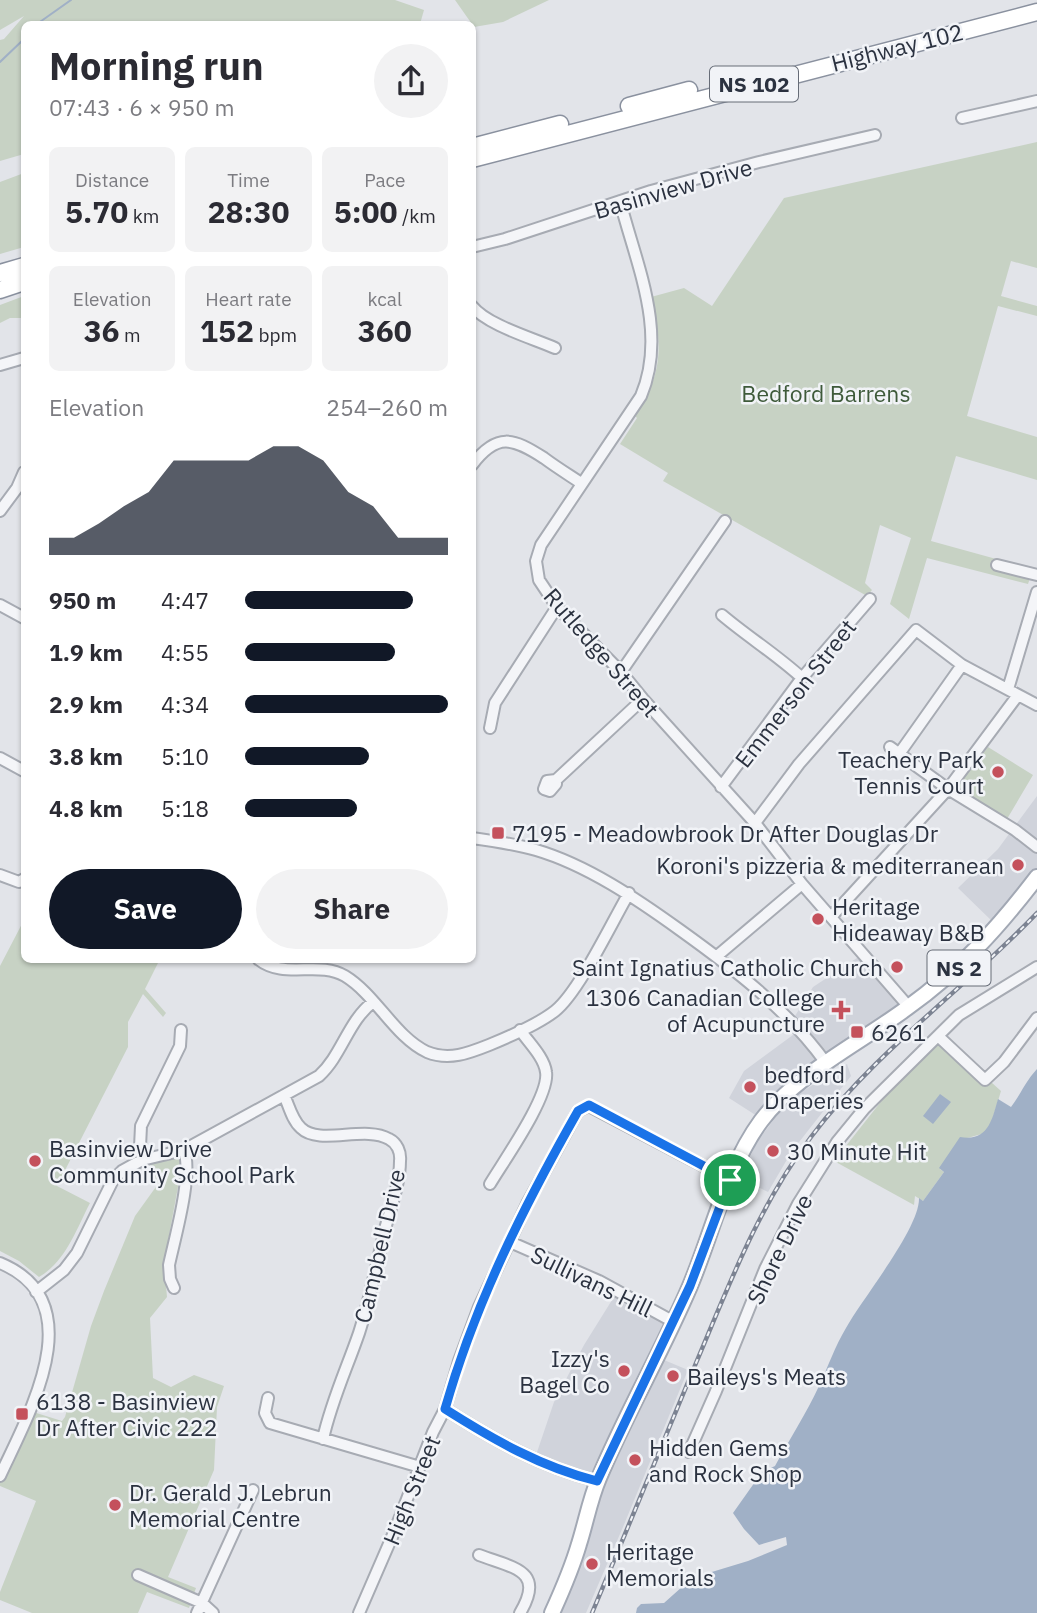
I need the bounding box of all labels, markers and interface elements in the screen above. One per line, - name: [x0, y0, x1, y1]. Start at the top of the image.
- street label: Highway 102: [828, 16, 966, 78]
- text: Morning run: [49, 41, 264, 90]
- button: share: [374, 44, 448, 118]
- road number: NS 102: [710, 66, 798, 102]
- text: 07:43 · 6 × 950 m: [49, 92, 235, 122]
- street label: Basinview Drive: [590, 151, 756, 225]
- text: Distance: [75, 168, 149, 192]
- text: Time: [227, 168, 270, 192]
- text: Pace: [364, 168, 406, 192]
- text: 5.70: [65, 192, 128, 231]
- text: 28:30: [208, 192, 289, 231]
- text: 5:00: [334, 192, 398, 231]
- text: km: [128, 204, 159, 228]
- text: /km: [398, 204, 436, 228]
- text: Elevation: [73, 287, 152, 311]
- text: Heart rate: [205, 287, 292, 311]
- text: kcal: [368, 287, 402, 311]
- text: 36: [84, 311, 120, 350]
- text: 152: [200, 311, 254, 350]
- text: 360: [358, 311, 412, 350]
- text: m: [120, 323, 141, 347]
- text: bpm: [254, 323, 297, 347]
- park label: Bedford Barrens: [741, 378, 911, 408]
- text: Elevation: [49, 392, 144, 422]
- text: 254–260 m: [326, 392, 448, 422]
- street label: Rutledge Street: [538, 581, 666, 723]
- text: 950 m: [49, 585, 116, 615]
- text: 4:47: [161, 585, 209, 615]
- street label: Emmerson Street: [728, 613, 862, 773]
- text: 1.9 km: [49, 637, 123, 667]
- text: 4:55: [161, 637, 209, 667]
- text: 2.9 km: [49, 689, 123, 719]
- text: 4:34: [161, 689, 209, 719]
- text: 3.8 km: [49, 741, 123, 771]
- text: 5:10: [161, 741, 209, 771]
- place label: Teachery Park Tennis Court: [838, 744, 984, 800]
- marker: Teachery Park Tennis Court: [990, 764, 1006, 780]
- text: 4.8 km: [49, 793, 123, 823]
- text: 5:18: [161, 793, 209, 823]
- place label: 7195 - Meadowbrook Dr After Douglas Dr: [512, 818, 939, 848]
- marker: 7195 - Meadowbrook Dr After Douglas Dr: [490, 825, 506, 841]
- place label: Koroni's pizzeria & mediterranean: [656, 850, 1004, 880]
- marker: Koroni's pizzeria & mediterranean: [1010, 857, 1026, 873]
- button: Save: [49, 869, 242, 949]
- button: Share: [256, 869, 448, 949]
- place label: Heritage Hideaway B&B: [832, 891, 985, 947]
- marker: Heritage Hideaway B&B: [810, 911, 826, 927]
- road number: NS 2: [928, 950, 990, 986]
- place label: Saint Ignatius Catholic Church: [572, 952, 883, 982]
- marker: Saint Ignatius Catholic Church: [889, 959, 905, 975]
- place label: 1306 Canadian College of Acupuncture: [586, 982, 825, 1038]
- marker: 1306 Canadian College of Acupuncture: [831, 1000, 851, 1020]
- place label: 6261: [871, 1017, 926, 1047]
- marker: 6261: [849, 1024, 865, 1040]
- place label: bedford Draperies: [764, 1059, 864, 1115]
- marker: bedford Draperies: [742, 1079, 758, 1095]
- place label: Basinview Drive Community School Park: [49, 1133, 295, 1189]
- place label: 30 Minute Hit: [787, 1136, 927, 1166]
- marker: 30 Minute Hit: [765, 1143, 781, 1159]
- pin: [700, 1150, 760, 1210]
- marker: Basinview Drive Community School Park: [27, 1153, 43, 1169]
- icon: arrive: [711, 1161, 749, 1199]
- street label: Campbell Drive: [347, 1166, 411, 1326]
- street label: Shore Drive: [739, 1189, 819, 1309]
- street label: Sullivans Hill: [526, 1239, 658, 1323]
- place label: Izzy's Bagel Co: [519, 1343, 610, 1399]
- place label: Baileys's Meats: [687, 1361, 846, 1391]
- marker: Izzy's Bagel Co: [616, 1363, 632, 1379]
- marker: Baileys's Meats: [665, 1368, 681, 1384]
- place label: 6138 - Basinview Dr After Civic 222: [36, 1386, 217, 1442]
- marker: 6138 - Basinview Dr After Civic 222: [14, 1406, 30, 1422]
- street label: High Street: [375, 1431, 447, 1549]
- place label: Hidden Gems and Rock Shop: [649, 1432, 802, 1488]
- marker: Hidden Gems and Rock Shop: [627, 1452, 643, 1468]
- place label: Dr. Gerald J. Lebrun Memorial Centre: [129, 1477, 332, 1533]
- marker: Dr. Gerald J. Lebrun Memorial Centre: [107, 1497, 123, 1513]
- place label: Heritage Memorials: [606, 1536, 714, 1592]
- marker: Heritage Memorials: [584, 1556, 600, 1572]

